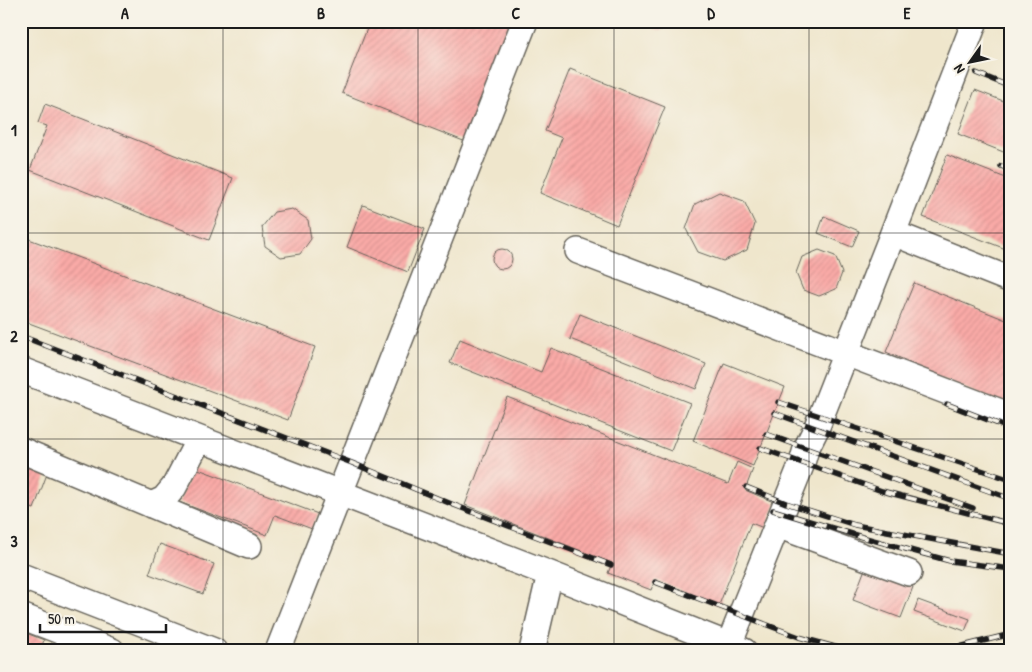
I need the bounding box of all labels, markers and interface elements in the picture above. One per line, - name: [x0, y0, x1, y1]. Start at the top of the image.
- text: A: [121, 2, 129, 24]
- text: B: [317, 2, 325, 24]
- text: C: [512, 2, 521, 24]
- text: D: [707, 2, 715, 24]
- text: E: [903, 2, 911, 24]
- north arrow: [944, 38, 994, 88]
- text: N: [948, 61, 969, 78]
- text: 1: [11, 119, 17, 141]
- text: 2: [10, 325, 18, 347]
- text: 3: [10, 530, 18, 552]
- scale bar: [40, 602, 166, 634]
- text: 50 m: [48, 608, 75, 629]

